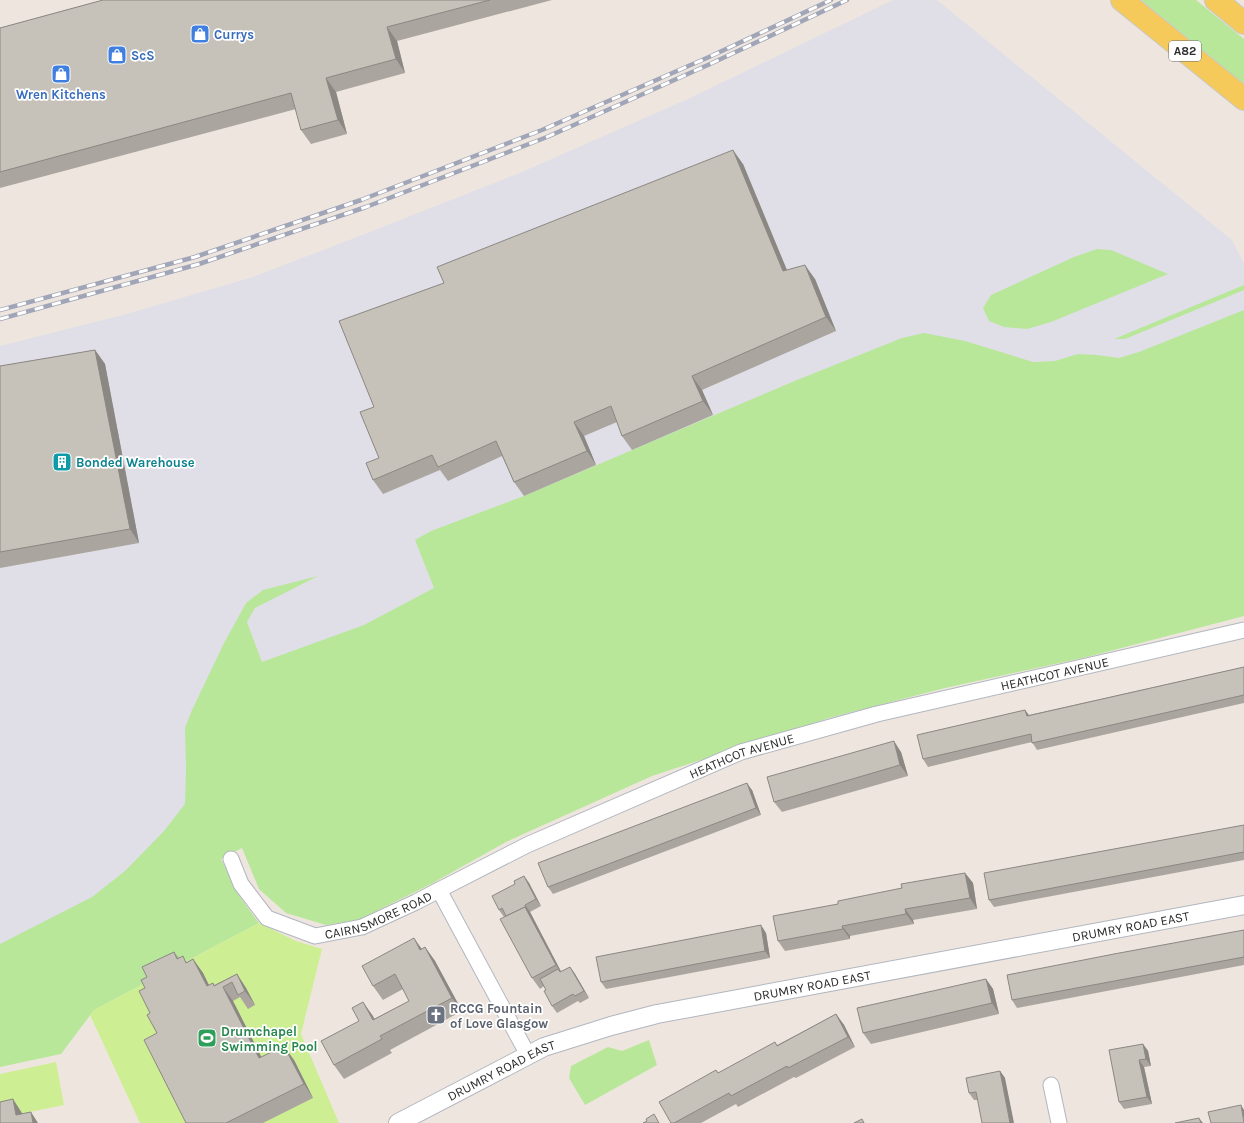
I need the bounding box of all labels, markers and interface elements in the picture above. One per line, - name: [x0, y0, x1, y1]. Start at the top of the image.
- shop icon: Currys: [189, 23, 211, 45]
- place label: Currys: [214, 27, 254, 42]
- road number: A82: [1169, 41, 1201, 61]
- shop icon: ScS: [106, 44, 128, 66]
- place label: ScS: [131, 48, 154, 63]
- shop icon: Wren Kitchens: [50, 63, 72, 85]
- place label: Wren Kitchens: [16, 87, 106, 102]
- building icon: Bonded Warehouse: [51, 451, 73, 473]
- place label: Bonded Warehouse: [76, 455, 195, 470]
- street label: HEATHCOT AVENUE: [999, 654, 1110, 693]
- street label: HEATHCOT AVENUE: [687, 730, 796, 781]
- street label: CAIRNSMORE ROAD: [323, 888, 434, 941]
- street label: DRUMRY ROAD EAST: [1071, 908, 1191, 944]
- street label: DRUMRY ROAD EAST: [752, 967, 872, 1003]
- place label: RCCG Fountain of Love Glasgow: [450, 1001, 548, 1031]
- church icon: RCCG Fountain of Love Glasgow: [425, 1004, 447, 1026]
- place label: Drumchapel Swimming Pool: [221, 1024, 318, 1054]
- sports icon: Drumchapel Swimming Pool: [196, 1027, 218, 1049]
- street label: DRUMRY ROAD EAST: [445, 1036, 557, 1104]

